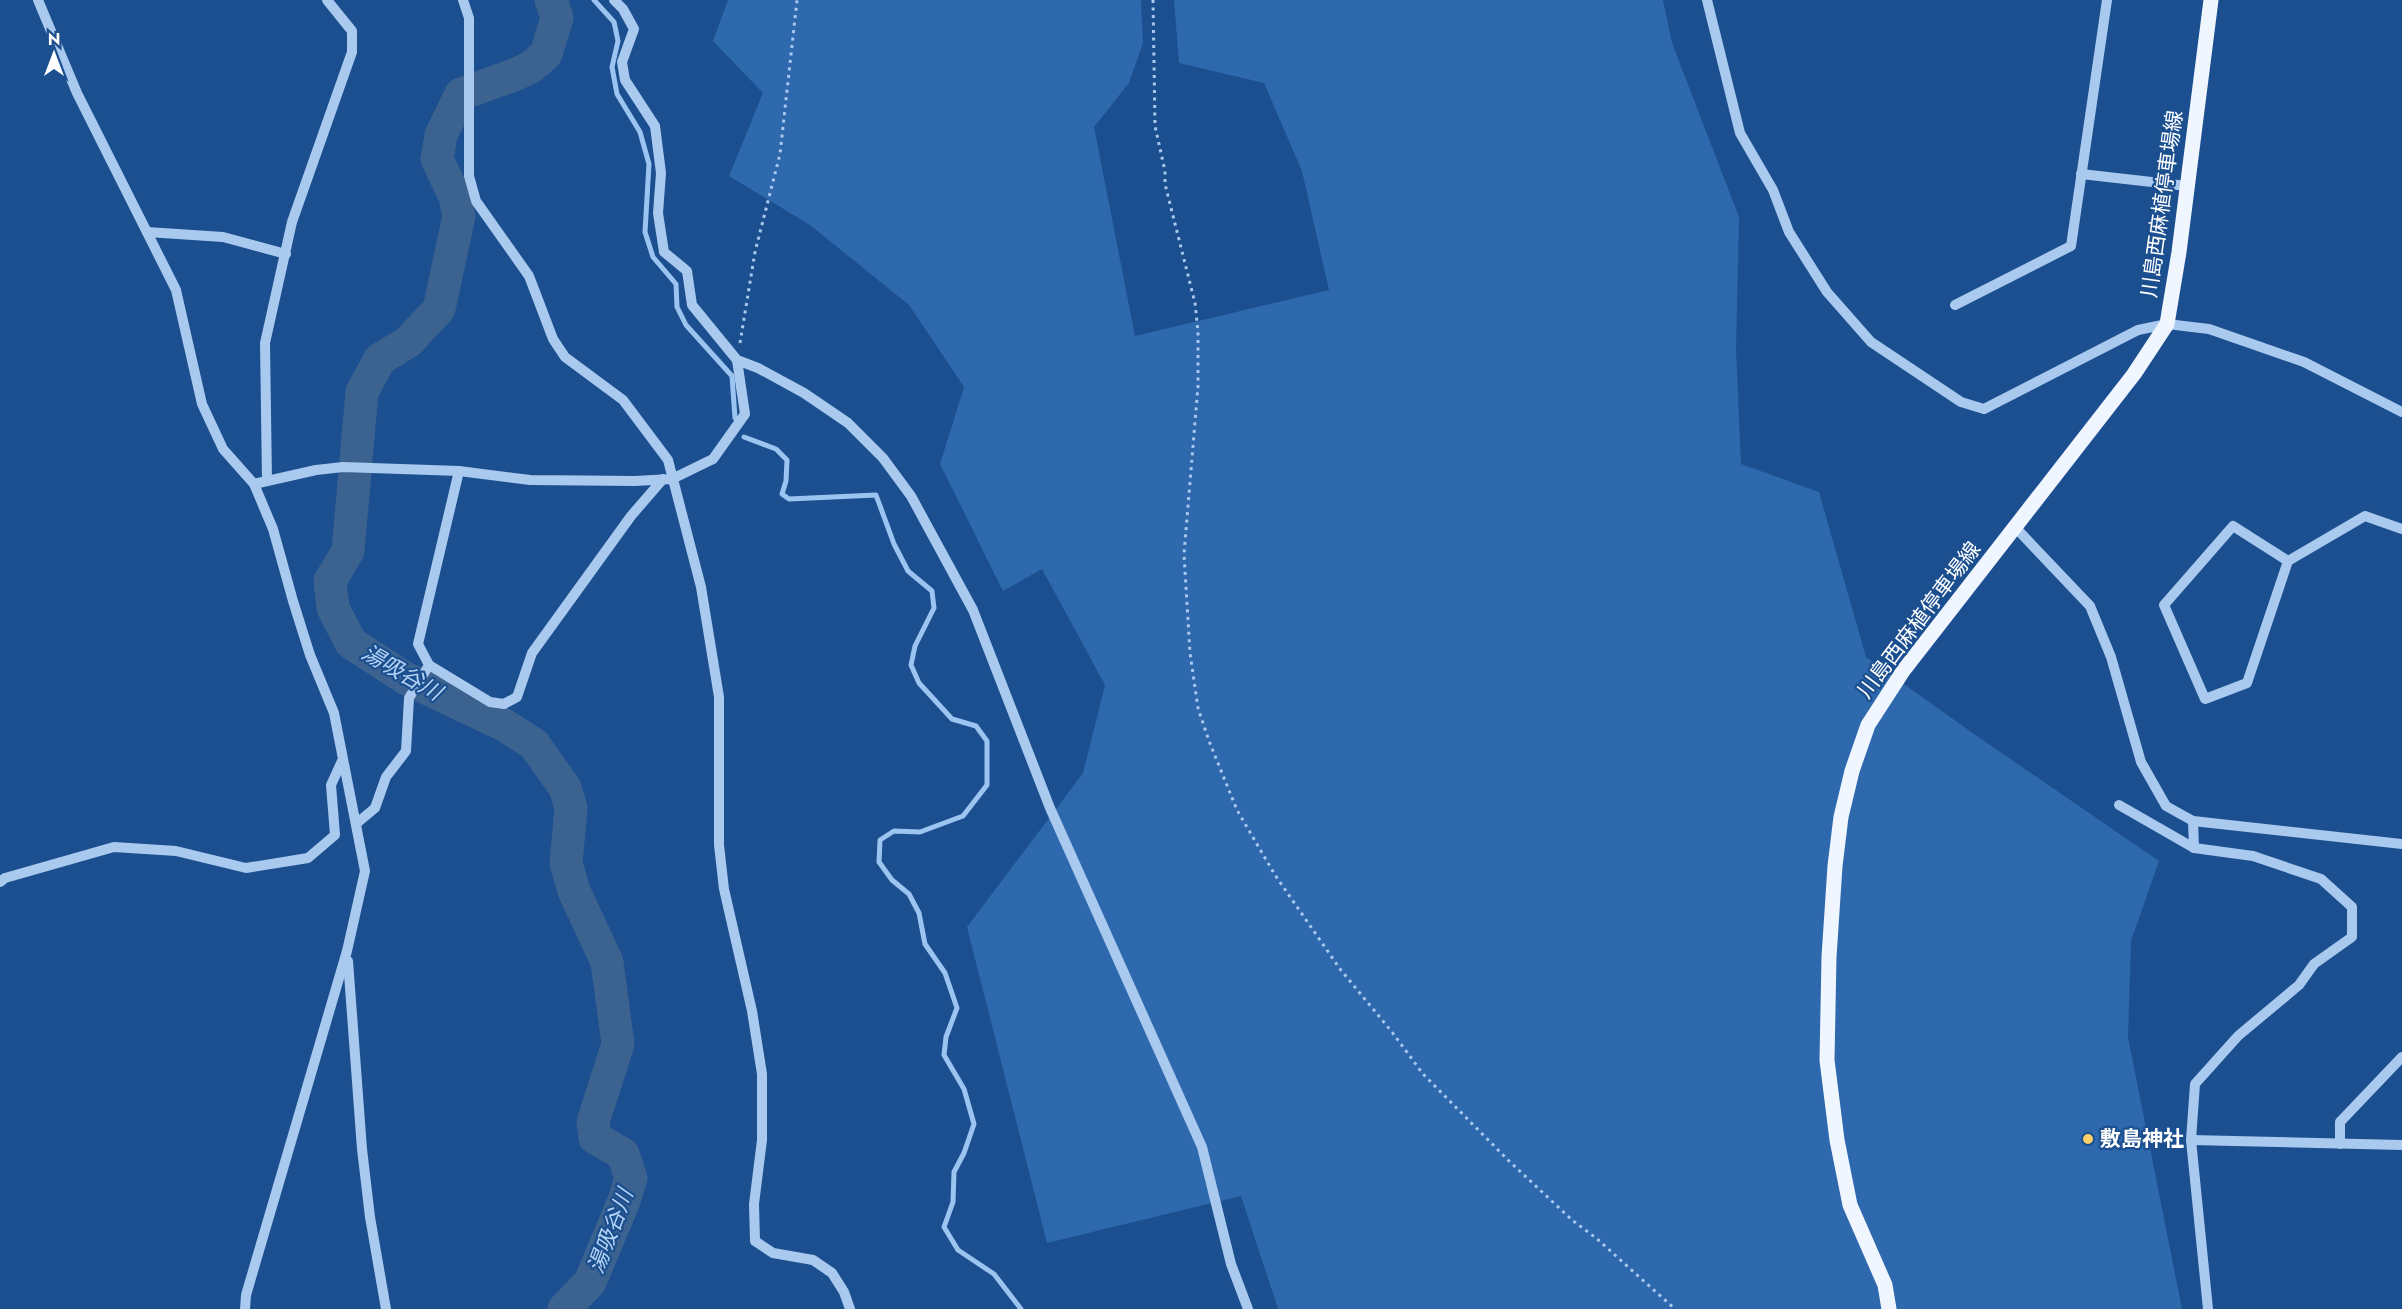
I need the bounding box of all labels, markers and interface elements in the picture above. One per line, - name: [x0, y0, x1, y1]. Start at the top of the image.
- north arrow: [24, 24, 84, 84]
- text: N: [48, 28, 60, 51]
- street label: 川島西麻植停車場線: [2134, 108, 2190, 300]
- street label: 川島西麻植停車場線: [1850, 536, 1988, 704]
- water label: 湯吸谷川: [356, 636, 450, 709]
- place label: 敷島神社: [2100, 1124, 2184, 1154]
- marker: 敷島神社: [2081, 1132, 2095, 1146]
- water label: 湯吸谷川: [579, 1182, 641, 1278]

